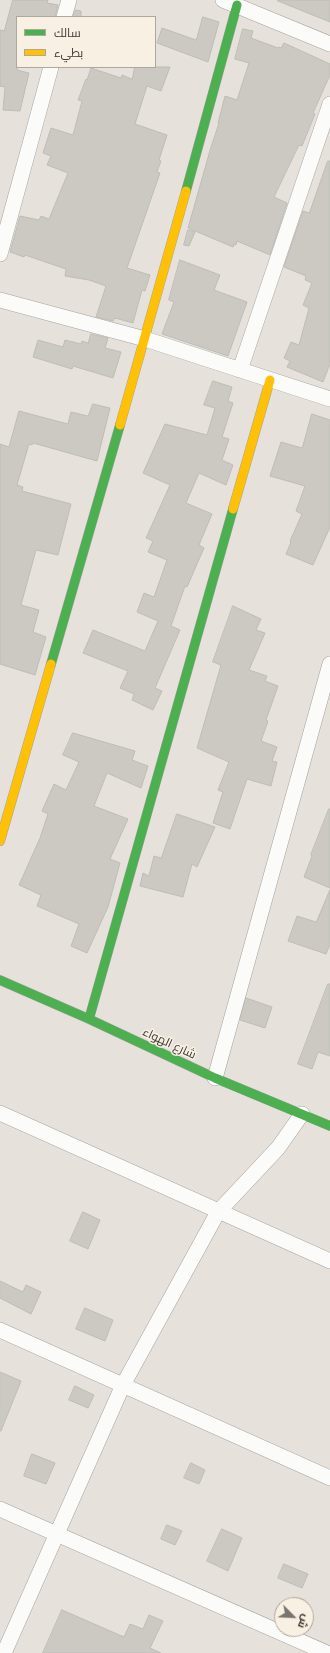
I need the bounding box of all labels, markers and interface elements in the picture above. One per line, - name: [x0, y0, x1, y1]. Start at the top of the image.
- legend: [16, 16, 156, 68]
- text: سالك: [54, 24, 81, 41]
- text: بطيء: [54, 44, 83, 61]
- street label: شارع الهواء: [140, 1025, 198, 1063]
- north arrow: [274, 1597, 314, 1637]
- text: ش: [294, 1612, 314, 1631]

